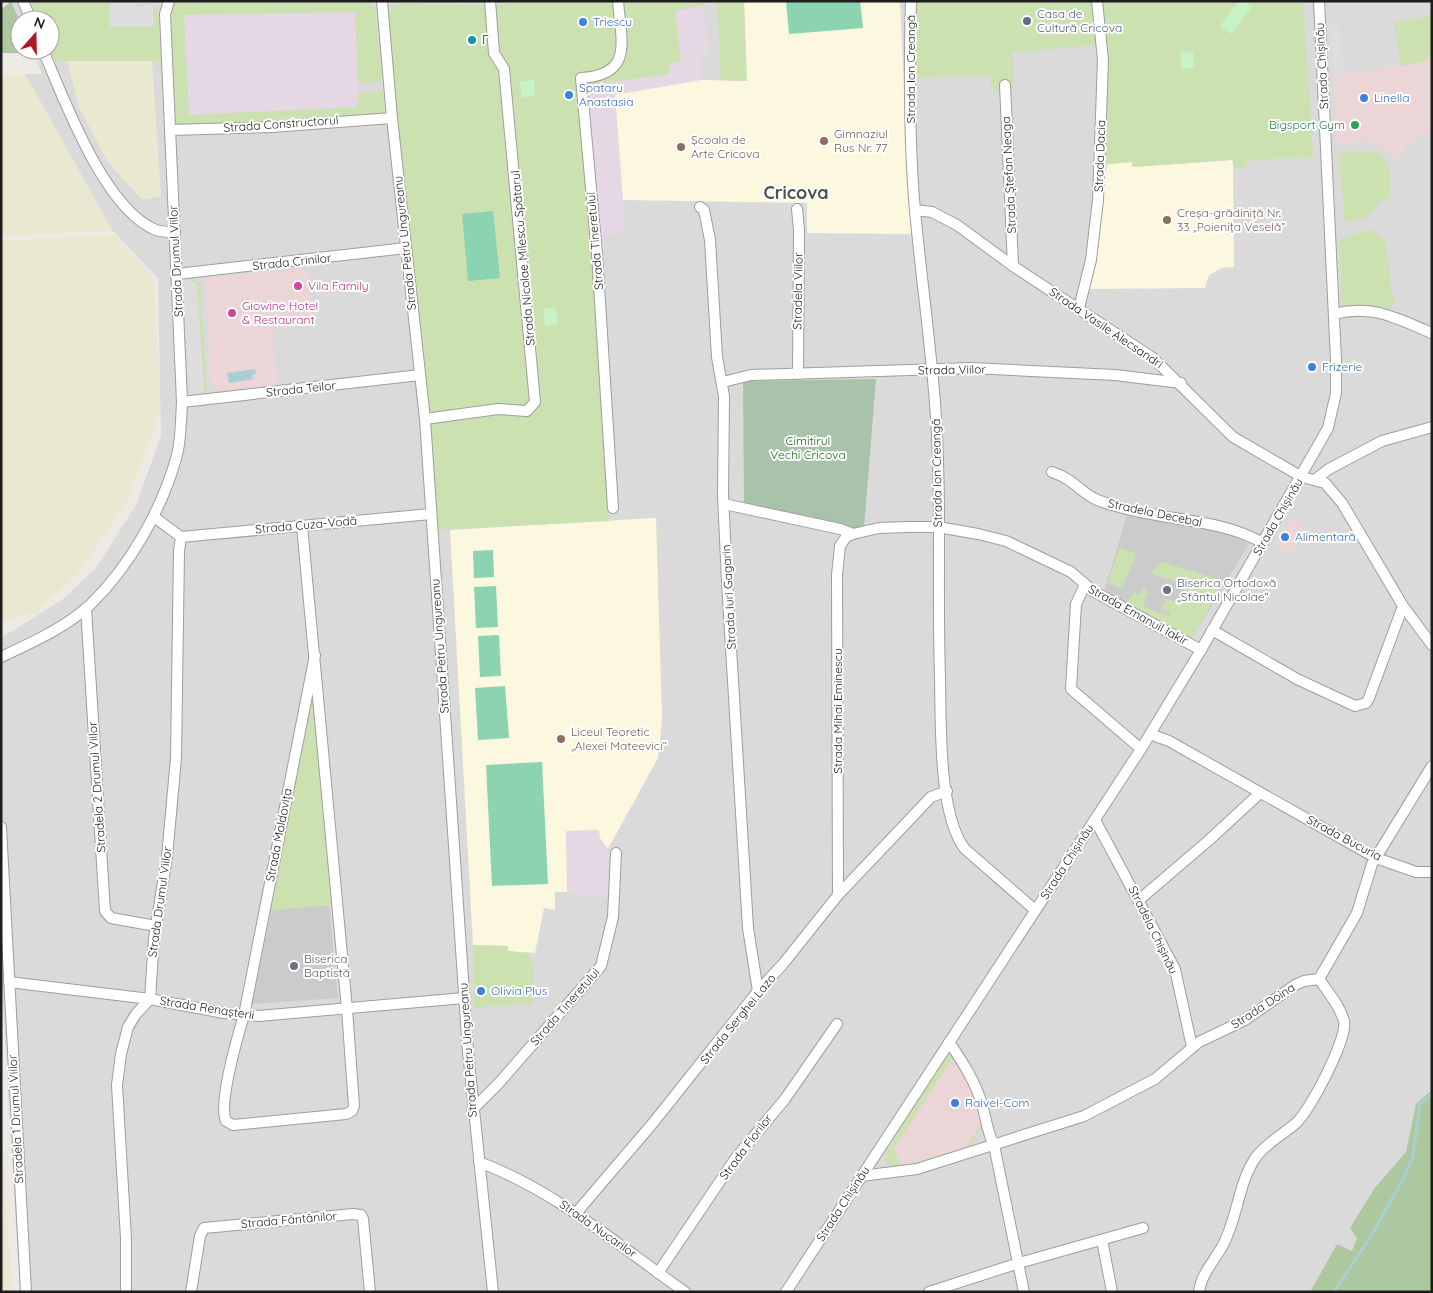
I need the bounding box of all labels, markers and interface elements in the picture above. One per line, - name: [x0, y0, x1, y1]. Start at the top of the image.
- place label: Casa de Cultură Cricova: [1037, 6, 1122, 35]
- north arrow: [10, 10, 60, 60]
- text: N: [32, 13, 47, 33]
- place label: Triescu: [593, 14, 632, 29]
- street label: Strada Ion Creangă: [903, 15, 918, 123]
- marker: Casa de Cultură Cricova: [1021, 15, 1033, 27]
- marker: Triescu: [577, 16, 589, 28]
- street label: Strada Chișinău: [1312, 22, 1331, 110]
- place label: Г: [482, 32, 489, 47]
- marker: Г: [466, 34, 478, 46]
- place label: Spataru Anastasia: [579, 80, 633, 109]
- marker: Spataru Anastasia: [563, 89, 575, 101]
- place label: Linella: [1374, 90, 1409, 105]
- marker: Linella: [1358, 92, 1370, 104]
- street label: Strada Constructorul: [223, 112, 339, 135]
- street label: Strada Ștefan Neaga: [998, 116, 1019, 234]
- place label: Bigsport Gym: [1269, 117, 1345, 132]
- marker: Bigsport Gym: [1349, 119, 1361, 131]
- street label: Strada Dacia: [1091, 120, 1108, 192]
- place label: Gimnaziul Rus Nr. 77: [834, 126, 888, 155]
- place label: Școala de Arte Cricova: [691, 132, 759, 161]
- marker: Gimnaziul Rus Nr. 77: [818, 135, 830, 147]
- marker: Școala de Arte Cricova: [675, 141, 687, 153]
- street label: Strada Nicolae Milescu Spătarul: [507, 170, 538, 346]
- street label: Strada Petru Ungureanu: [390, 175, 419, 311]
- district label: Cricova: [763, 181, 829, 204]
- street label: Strada Tineretului: [583, 192, 606, 291]
- street label: Strada Drumul Viilor: [165, 204, 186, 317]
- place label: Creșa-grădiniță Nr. 33 „Poienița Veselă”: [1177, 205, 1286, 234]
- marker: Creșa-grădiniță Nr. 33 „Poienița Veselă”: [1161, 214, 1173, 226]
- street label: Strada Crinilor: [252, 250, 333, 273]
- street label: Stradela Viilor: [789, 252, 806, 330]
- place label: Vila Family: [308, 278, 369, 293]
- marker: Vila Family: [292, 280, 304, 292]
- street label: Strada Vasile Alecsandri: [1046, 284, 1166, 371]
- place label: Giowine Hotel & Restaurant: [242, 298, 318, 327]
- marker: Giowine Hotel & Restaurant: [226, 307, 238, 319]
- place label: Frizerie: [1322, 359, 1362, 374]
- street label: Strada Viilor: [918, 361, 986, 378]
- marker: Frizerie: [1306, 361, 1318, 373]
- street label: Strada Teilor: [265, 377, 337, 400]
- street label: Strada Ion Creangă: [928, 418, 945, 528]
- park label: Cimitirul Vechi Cricova: [770, 433, 846, 462]
- street label: Strada Chișinău: [1249, 475, 1306, 558]
- street label: Stradela Decebal: [1107, 495, 1203, 530]
- street label: Strada Cuza-Vodă: [254, 513, 358, 536]
- place label: Alimentară: [1295, 529, 1356, 544]
- marker: Alimentară: [1279, 531, 1291, 543]
- street label: Strada Iuri Gagarin: [718, 544, 739, 650]
- place label: Biserica Ortodoxă „Sfântul Nicolae”: [1177, 575, 1276, 604]
- street label: Strada Petru Ungureanu: [427, 578, 452, 714]
- street label: Strada Emanuil Iakir: [1086, 581, 1191, 648]
- marker: Biserica Ortodoxă „Sfântul Nicolae”: [1161, 584, 1173, 596]
- street label: Strada Mihai Eminescu: [830, 648, 845, 774]
- street label: Stradela 2 Drumul Viilor: [84, 721, 109, 853]
- place label: Liceul Teoretic „Alexei Mateevici“: [571, 724, 667, 753]
- marker: Liceul Teoretic „Alexei Mateevici“: [555, 733, 567, 745]
- street label: Strada Moldovița: [262, 787, 295, 883]
- street label: Strada Bucuria: [1304, 812, 1384, 864]
- street label: Strada Chișinău: [1037, 821, 1096, 902]
- street label: Strada Drumul Viilor: [144, 845, 175, 958]
- street label: Stradela Chişinău: [1126, 883, 1181, 976]
- place label: Biserica Baptistă: [304, 951, 350, 980]
- marker: Biserica Baptistă: [288, 960, 300, 972]
- street label: Strada Tineretului: [527, 965, 602, 1049]
- street label: Strada Serghei Lazo: [697, 971, 779, 1067]
- street label: Strada Doina: [1228, 979, 1297, 1032]
- street label: Strada Petru Ungureanu: [455, 982, 480, 1118]
- place label: Olivia Plus: [491, 983, 548, 998]
- marker: Olivia Plus: [475, 985, 487, 997]
- street label: Strada Renașterii: [159, 993, 255, 1022]
- street label: Stradela 1 Drumul Viilor: [5, 1054, 26, 1184]
- place label: Raivel-Com: [965, 1095, 1030, 1110]
- marker: Raivel-Com: [949, 1097, 961, 1109]
- street label: Strada Florilor: [716, 1110, 776, 1183]
- street label: Strada Chișinău: [813, 1163, 872, 1244]
- street label: Strada Nucarilor: [557, 1196, 640, 1261]
- street label: Strada Fântânilor: [240, 1208, 338, 1231]

